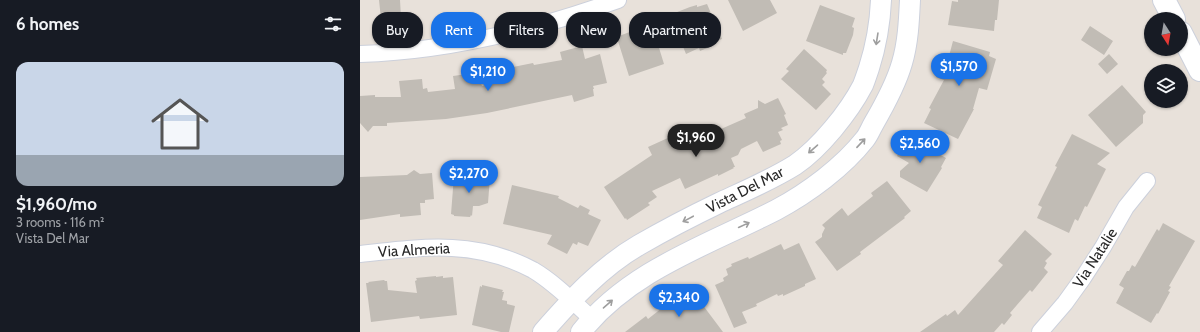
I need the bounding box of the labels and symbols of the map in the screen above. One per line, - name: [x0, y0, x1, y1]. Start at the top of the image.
- north arrow: [1144, 12, 1188, 56]
- one-way arrow: [873, 32, 881, 45]
- pin: $1,570: [926, 53, 992, 87]
- pin: $1,210: [455, 58, 521, 92]
- pin: $1,960: [663, 124, 729, 158]
- pin: $2,560: [887, 130, 953, 164]
- one-way arrow: [856, 138, 866, 148]
- one-way arrow: [808, 145, 819, 154]
- pin: $2,270: [436, 160, 502, 194]
- street label: Vista Del Mar: [703, 163, 787, 217]
- one-way arrow: [682, 216, 694, 224]
- one-way arrow: [738, 221, 750, 228]
- street label: Via Natalie: [1069, 224, 1121, 291]
- street label: Via Almeria: [377, 239, 451, 261]
- pin: $2,340: [646, 284, 712, 318]
- one-way arrow: [603, 300, 613, 309]

